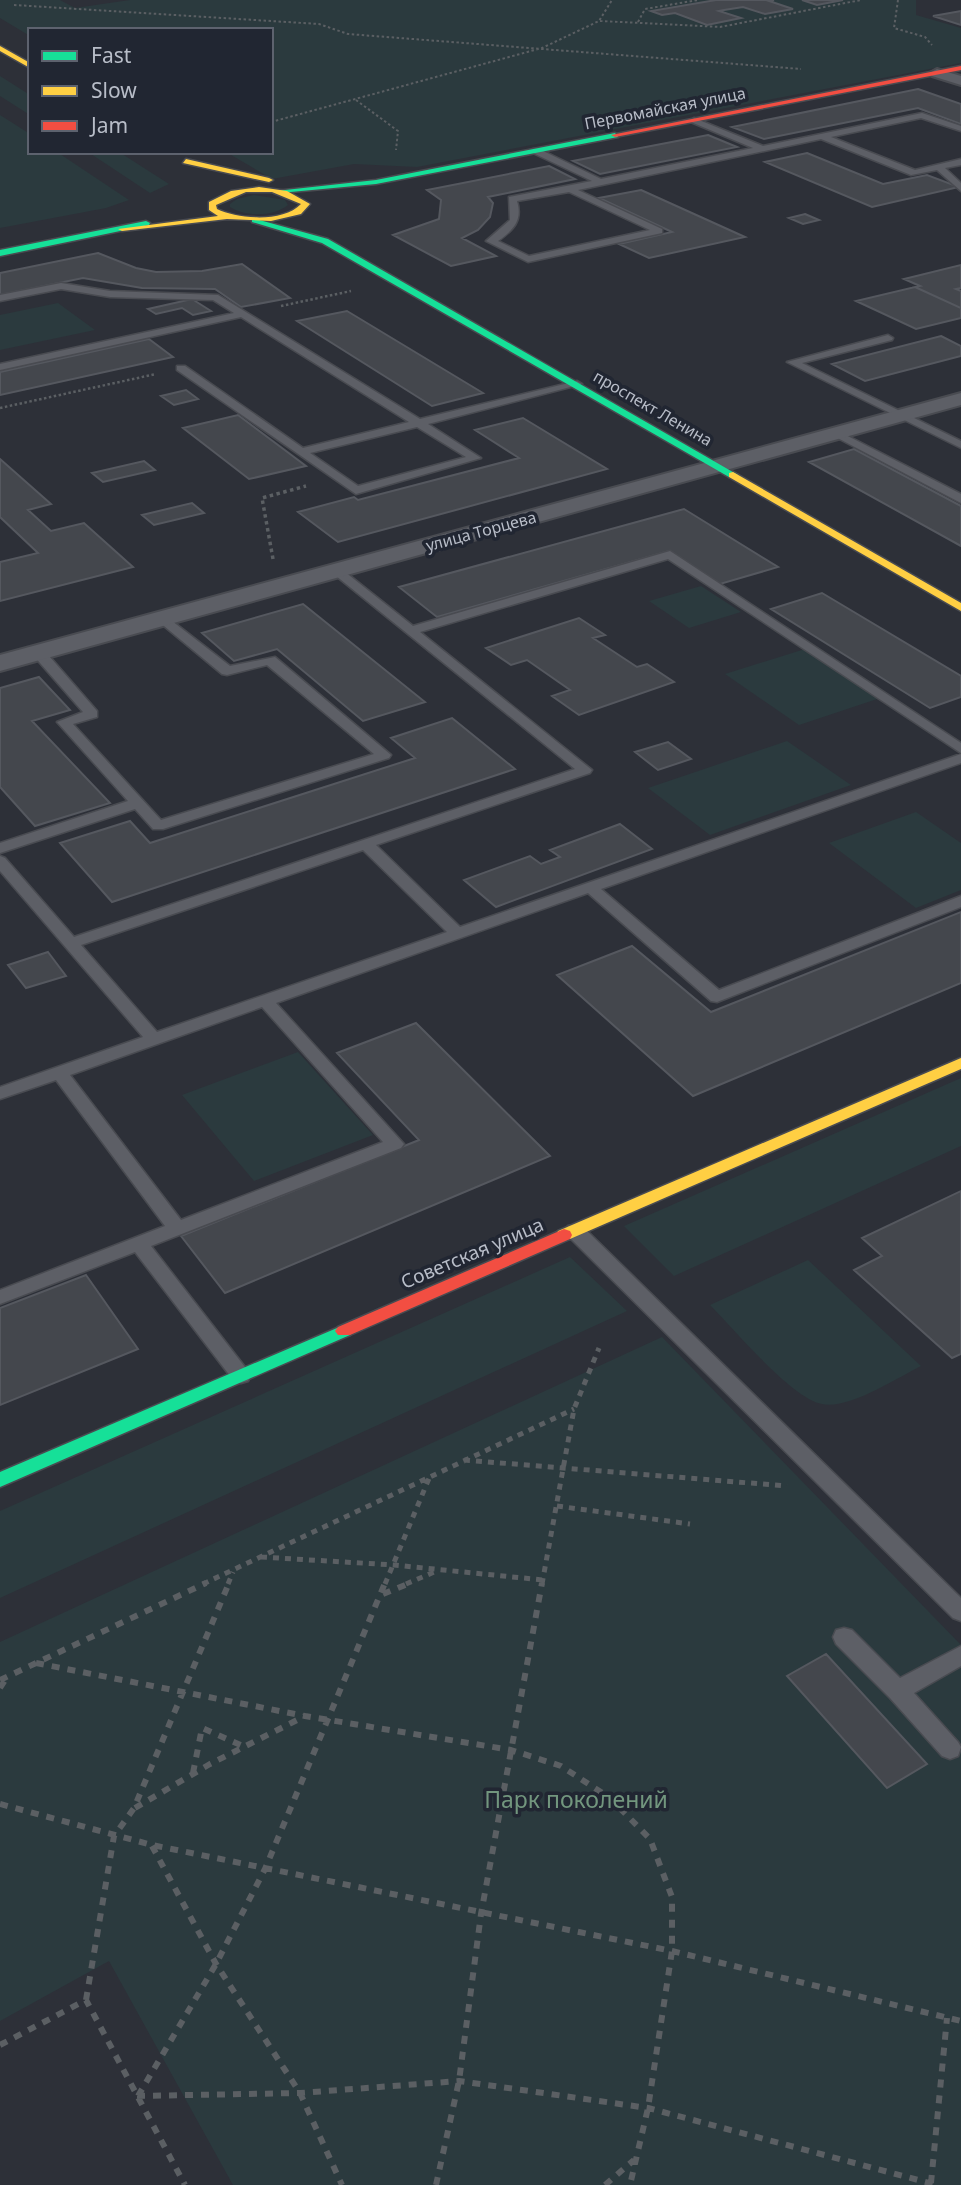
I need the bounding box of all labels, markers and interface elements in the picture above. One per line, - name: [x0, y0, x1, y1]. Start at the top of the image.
- legend: [28, 28, 273, 154]
- text: Fast: [91, 41, 132, 69]
- text: Slow: [91, 76, 137, 104]
- street label: Первомайская улица: [583, 82, 747, 134]
- text: Jam: [89, 111, 128, 139]
- street label: проспект Ленина: [590, 365, 716, 451]
- street label: улица Торцева: [423, 506, 539, 556]
- street label: Советская улица: [397, 1211, 547, 1295]
- park label: Парк поколений: [484, 1783, 668, 1815]

